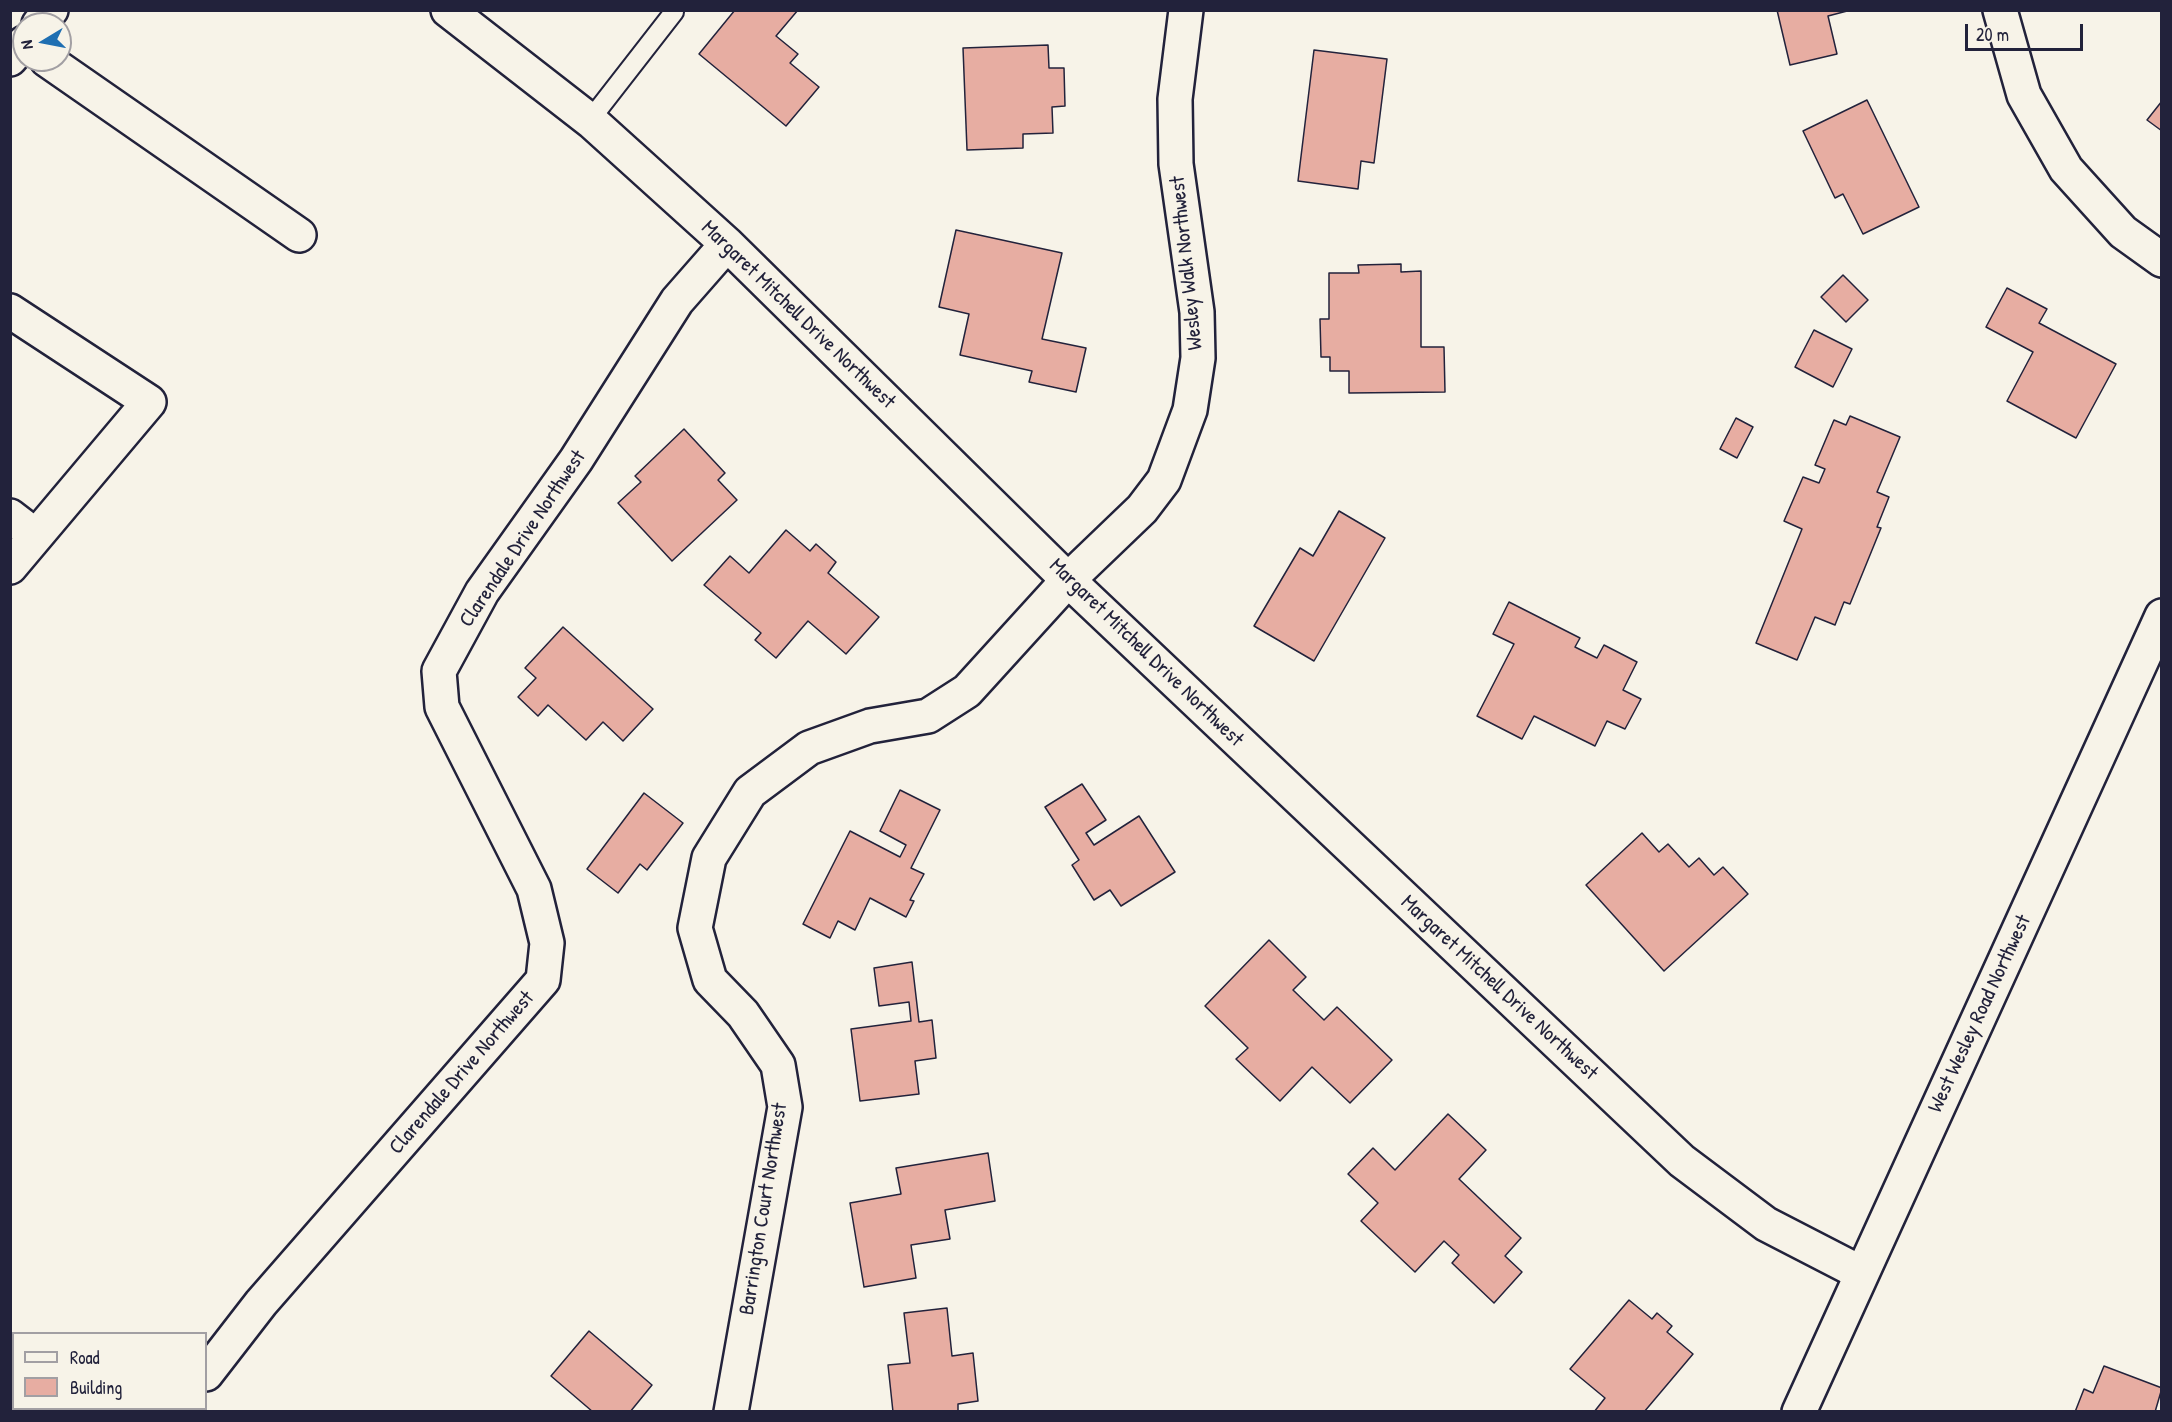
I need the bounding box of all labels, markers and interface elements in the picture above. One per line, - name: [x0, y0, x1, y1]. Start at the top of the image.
- north arrow: [12, 12, 72, 72]
- scale bar: [1968, 12, 2086, 50]
- text: 20 m: [1976, 22, 2009, 47]
- text: N: [15, 39, 38, 51]
- street label: Wesley Walk Northwest: [1165, 175, 1209, 351]
- street label: Margaret Mitchell Drive Northwest: [696, 216, 900, 414]
- street label: Clarendale Drive Northwest: [454, 446, 592, 632]
- street label: Margaret Mitchell Drive Northwest: [1044, 554, 1248, 752]
- street label: Margaret Mitchell Drive Northwest: [1395, 890, 1603, 1086]
- street label: West Wesley Road Northwest: [1923, 911, 2037, 1117]
- street label: Clarendale Drive Northwest: [384, 986, 540, 1160]
- street label: Barrington Court Northwest: [735, 1101, 793, 1317]
- legend: [12, 1332, 207, 1410]
- text: Road: [70, 1345, 100, 1370]
- text: Building: [70, 1375, 122, 1400]

